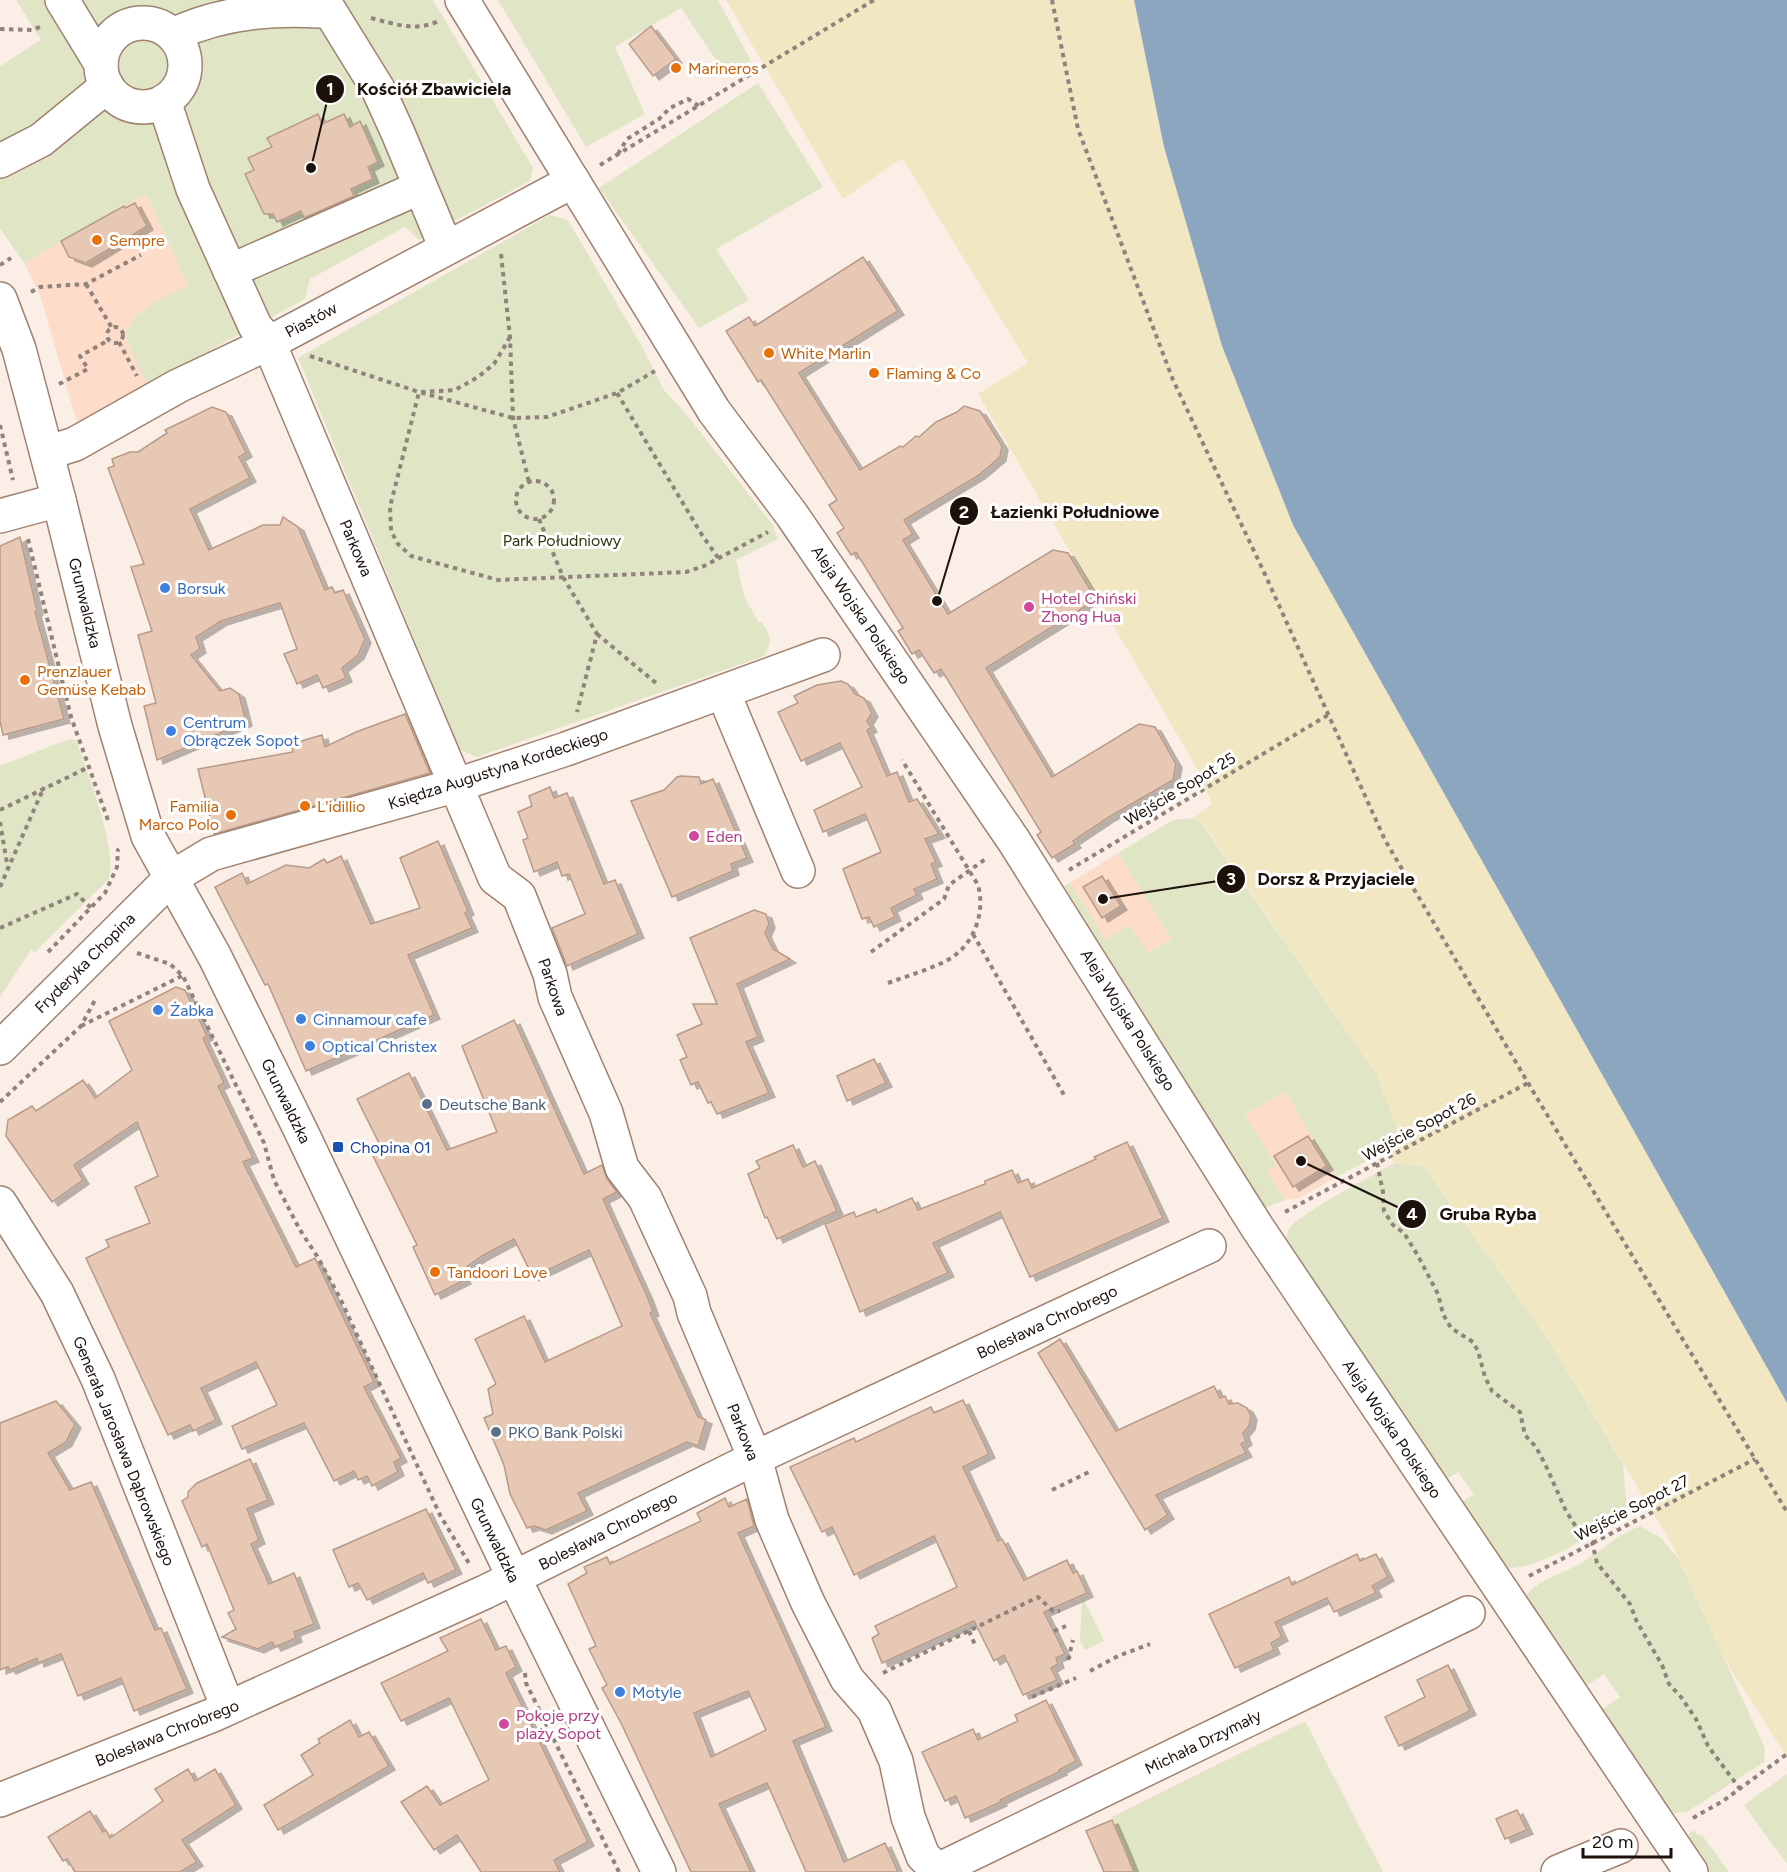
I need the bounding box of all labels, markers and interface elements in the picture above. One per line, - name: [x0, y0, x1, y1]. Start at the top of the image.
- place label: Marineros: [688, 59, 759, 78]
- marker: Marineros: [669, 61, 683, 75]
- callout: Kościół Zbawiciela: [315, 71, 524, 107]
- text: 1: [326, 78, 334, 100]
- text: Kościół Zbawiciela: [357, 78, 511, 100]
- place label: Sempre: [109, 231, 165, 250]
- marker: Sempre: [90, 233, 104, 247]
- street label: Piastów: [282, 298, 341, 342]
- place label: White Marlin: [781, 344, 871, 363]
- marker: White Marlin: [762, 346, 776, 360]
- place label: Flaming & Co: [886, 364, 981, 383]
- marker: Flaming & Co: [867, 366, 881, 380]
- callout: Łazienki Południowe: [949, 493, 1171, 529]
- text: 2: [959, 501, 969, 523]
- text: Łazienki Południowe: [991, 501, 1159, 523]
- street label: Parkowa: [336, 517, 376, 579]
- park label: Park Południowy: [503, 531, 622, 550]
- street label: Aleja Wojska Polskiego: [807, 542, 915, 688]
- street label: Grunwaldzka: [65, 556, 105, 650]
- place label: Borsuk: [177, 579, 226, 598]
- marker: Borsuk: [158, 581, 172, 595]
- place label: Hotel Chiński Zhong Hua: [1041, 589, 1137, 626]
- marker: Hotel Chiński Zhong Hua: [1022, 600, 1036, 614]
- place label: Prenzlauer Gemüse Kebab: [37, 662, 146, 699]
- marker: Prenzlauer Gemüse Kebab: [18, 673, 32, 687]
- place label: Centrum Obrączek Sopot: [183, 713, 299, 750]
- marker: Centrum Obrączek Sopot: [164, 724, 178, 738]
- street label: Księdza Augustyna Kordeckiego: [386, 724, 610, 814]
- street label: Wejście Sopot 25: [1121, 748, 1239, 830]
- place label: Familia Marco Polo: [139, 797, 219, 834]
- place label: L'idillio: [317, 797, 365, 816]
- marker: L'idillio: [298, 799, 312, 813]
- marker: Familia Marco Polo: [224, 808, 238, 822]
- place label: Eden: [706, 827, 743, 846]
- marker: Eden: [687, 829, 701, 843]
- callout: Dorsz & Przyjaciele: [1216, 861, 1427, 897]
- text: 3: [1226, 868, 1236, 890]
- text: Dorsz & Przyjaciele: [1257, 868, 1415, 890]
- street label: Fryderyka Chopina: [31, 909, 139, 1017]
- street label: Aleja Wojska Polskiego: [1077, 946, 1179, 1094]
- street label: Parkowa: [534, 956, 572, 1018]
- place label: Żabka: [170, 1001, 214, 1020]
- marker: Żabka: [151, 1003, 165, 1017]
- place label: Cinnamour cafe: [313, 1010, 427, 1029]
- marker: Cinnamour cafe: [294, 1012, 308, 1026]
- place label: Optical Christex: [322, 1037, 438, 1056]
- marker: Optical Christex: [303, 1039, 317, 1053]
- street label: Grunwaldzka: [257, 1055, 315, 1147]
- street label: Wejście Sopot 26: [1359, 1089, 1479, 1165]
- place label: Deutsche Bank: [439, 1095, 546, 1114]
- marker: Deutsche Bank: [420, 1097, 434, 1111]
- place label: Chopina 01: [350, 1138, 431, 1157]
- marker: Chopina 01: [331, 1140, 345, 1154]
- callout: Gruba Ryba: [1397, 1196, 1548, 1232]
- text: 4: [1406, 1203, 1418, 1225]
- text: Gruba Ryba: [1439, 1203, 1537, 1225]
- place label: Tandoori Love: [447, 1263, 547, 1282]
- marker: Tandoori Love: [428, 1265, 442, 1279]
- street label: Bolesława Chrobrego: [974, 1281, 1120, 1363]
- street label: Generała Jarosława Dąbrowskiego: [69, 1333, 179, 1569]
- street label: Aleja Wojska Polskiego: [1338, 1356, 1446, 1502]
- street label: Parkowa: [723, 1401, 763, 1463]
- place label: PKO Bank Polski: [508, 1423, 623, 1442]
- marker: PKO Bank Polski: [489, 1425, 503, 1439]
- street label: Wejście Sopot 27: [1572, 1471, 1693, 1545]
- street label: Bolesława Chrobrego: [535, 1488, 681, 1574]
- street label: Grunwaldzka: [466, 1494, 524, 1586]
- place label: Motyle: [632, 1683, 682, 1702]
- marker: Motyle: [613, 1685, 627, 1699]
- street label: Bolesława Chrobrego: [92, 1696, 242, 1770]
- street label: Michała Drzymały: [1142, 1705, 1265, 1778]
- place label: Pokoje przy plaży Sopot: [516, 1706, 601, 1743]
- marker: Pokoje przy plaży Sopot: [497, 1717, 511, 1731]
- scale bar: [1583, 1821, 1672, 1859]
- text: 20 m: [1592, 1831, 1633, 1853]

